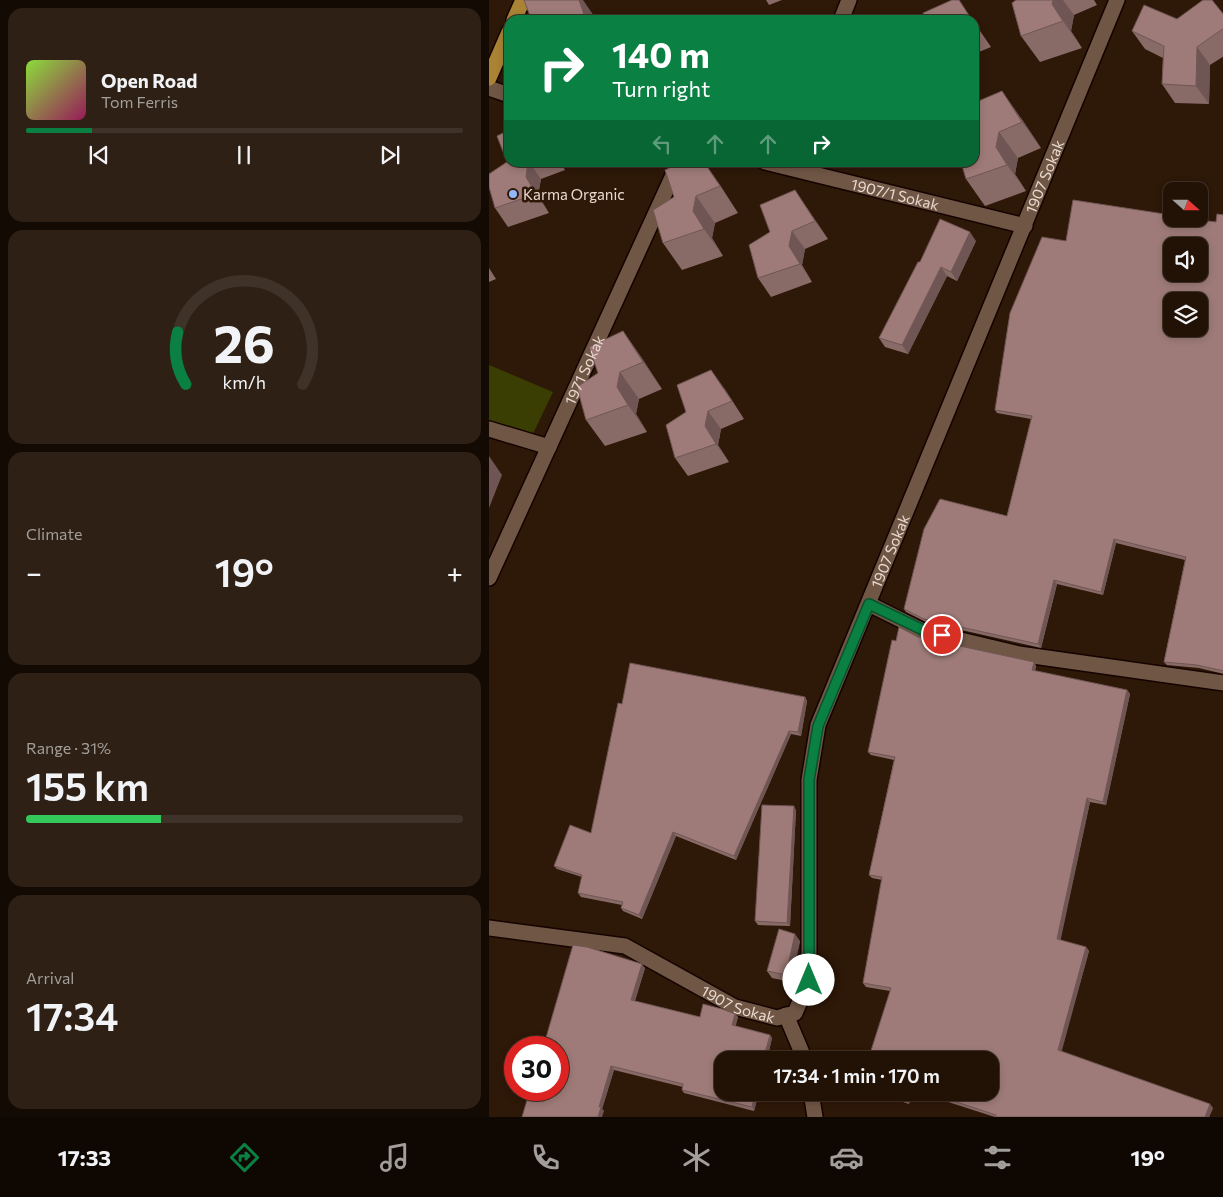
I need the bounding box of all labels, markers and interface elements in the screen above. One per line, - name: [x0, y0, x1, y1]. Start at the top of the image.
- text: 140 m: [612, 32, 710, 75]
- icon: right: [529, 35, 594, 100]
- text: Open Road: [101, 69, 197, 92]
- text: Turn right: [612, 75, 710, 102]
- text: Tom Ferris: [101, 92, 178, 111]
- icon: left: [648, 130, 676, 158]
- icon: ahead: [701, 130, 729, 158]
- icon: ahead: [754, 130, 782, 158]
- icon: right: [807, 130, 835, 158]
- street label: 1907 Sokak: [1021, 137, 1067, 216]
- icon: previous: [85, 141, 113, 169]
- icon: pause: [230, 141, 258, 169]
- icon: next: [376, 141, 404, 169]
- street label: 1907/1 Sokak: [849, 175, 941, 214]
- north arrow: [1163, 182, 1208, 228]
- map controls: [1163, 182, 1208, 337]
- place label: Karma Organic: [523, 185, 625, 203]
- marker: Karma Organic: [507, 188, 519, 200]
- button: sound: [1163, 237, 1208, 282]
- button: layers: [1163, 292, 1208, 337]
- text: 26: [214, 310, 275, 374]
- street label: 1971 Sokak: [560, 332, 608, 407]
- text: km/h: [223, 371, 266, 393]
- street label: 1907 Sokak: [867, 511, 913, 590]
- text: Climate: [26, 524, 82, 543]
- text: 19°: [215, 548, 274, 595]
- text: −: [26, 555, 42, 589]
- text: +: [447, 555, 463, 589]
- pin: [921, 614, 963, 656]
- icon: arrive: [928, 621, 956, 649]
- text: Range · 31%: [26, 738, 111, 757]
- text: 155 km: [26, 762, 149, 809]
- position arrow: [782, 953, 834, 1005]
- text: Arrival: [26, 968, 74, 987]
- street label: 1907 Sokak: [698, 981, 777, 1026]
- text: 17:34: [26, 992, 118, 1039]
- speed limit sign: 30: [504, 1036, 569, 1101]
- text: 17:34 · 1 min · 170 m: [773, 1064, 940, 1087]
- icon: directions: [227, 1140, 262, 1175]
- icon: music: [377, 1140, 412, 1175]
- icon: phone: [528, 1140, 563, 1175]
- icon: climate: [679, 1140, 714, 1175]
- icon: car: [829, 1140, 864, 1175]
- icon: filters: [980, 1140, 1015, 1175]
- text: 17:33: [58, 1144, 111, 1171]
- text: 19°: [1131, 1144, 1165, 1171]

